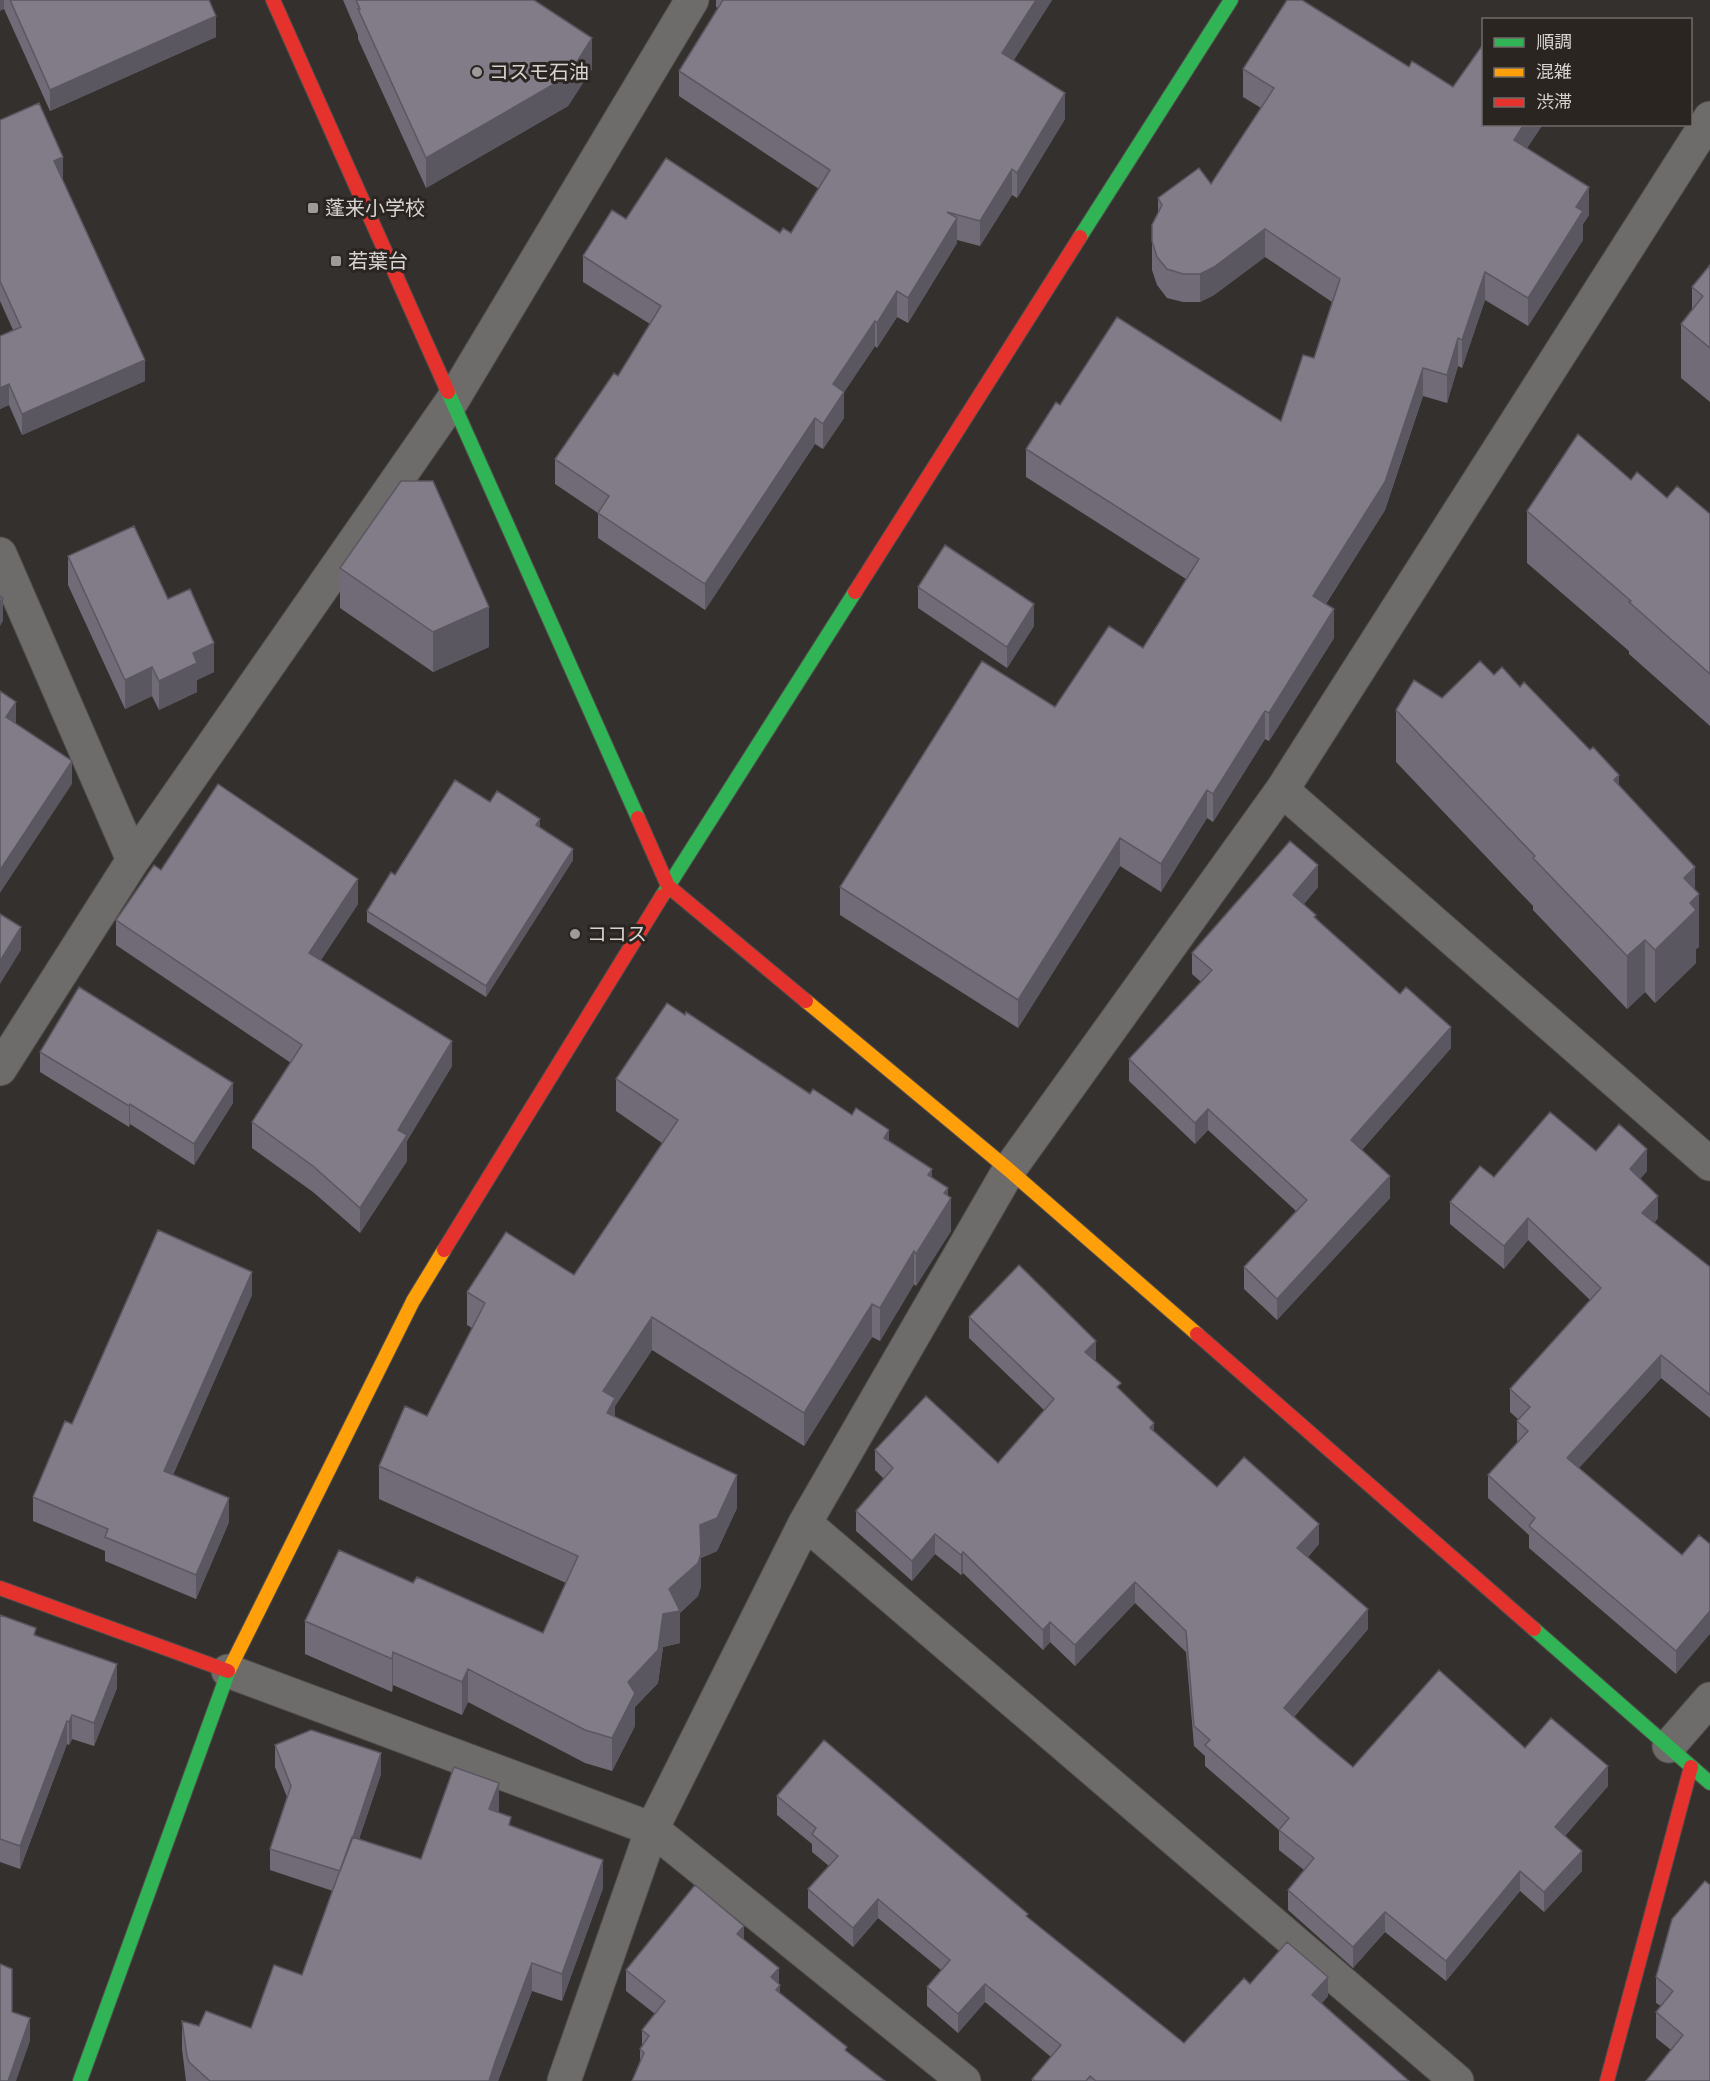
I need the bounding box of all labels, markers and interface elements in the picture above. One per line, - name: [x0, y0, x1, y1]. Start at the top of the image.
- legend: [1482, 18, 1692, 126]
- text: 順調: [1536, 30, 1572, 53]
- place label: コスモ石油: [489, 59, 589, 85]
- text: 混雑: [1536, 60, 1572, 83]
- marker: コスモ石油: [470, 65, 484, 79]
- text: 渋滞: [1536, 90, 1572, 113]
- place label: 蓬来小学校: [325, 195, 425, 221]
- marker: 蓬来小学校: [306, 201, 320, 215]
- place label: 若葉台: [348, 248, 408, 274]
- marker: 若葉台: [329, 254, 343, 268]
- place label: ココス: [587, 921, 647, 947]
- marker: ココス: [568, 927, 582, 941]

